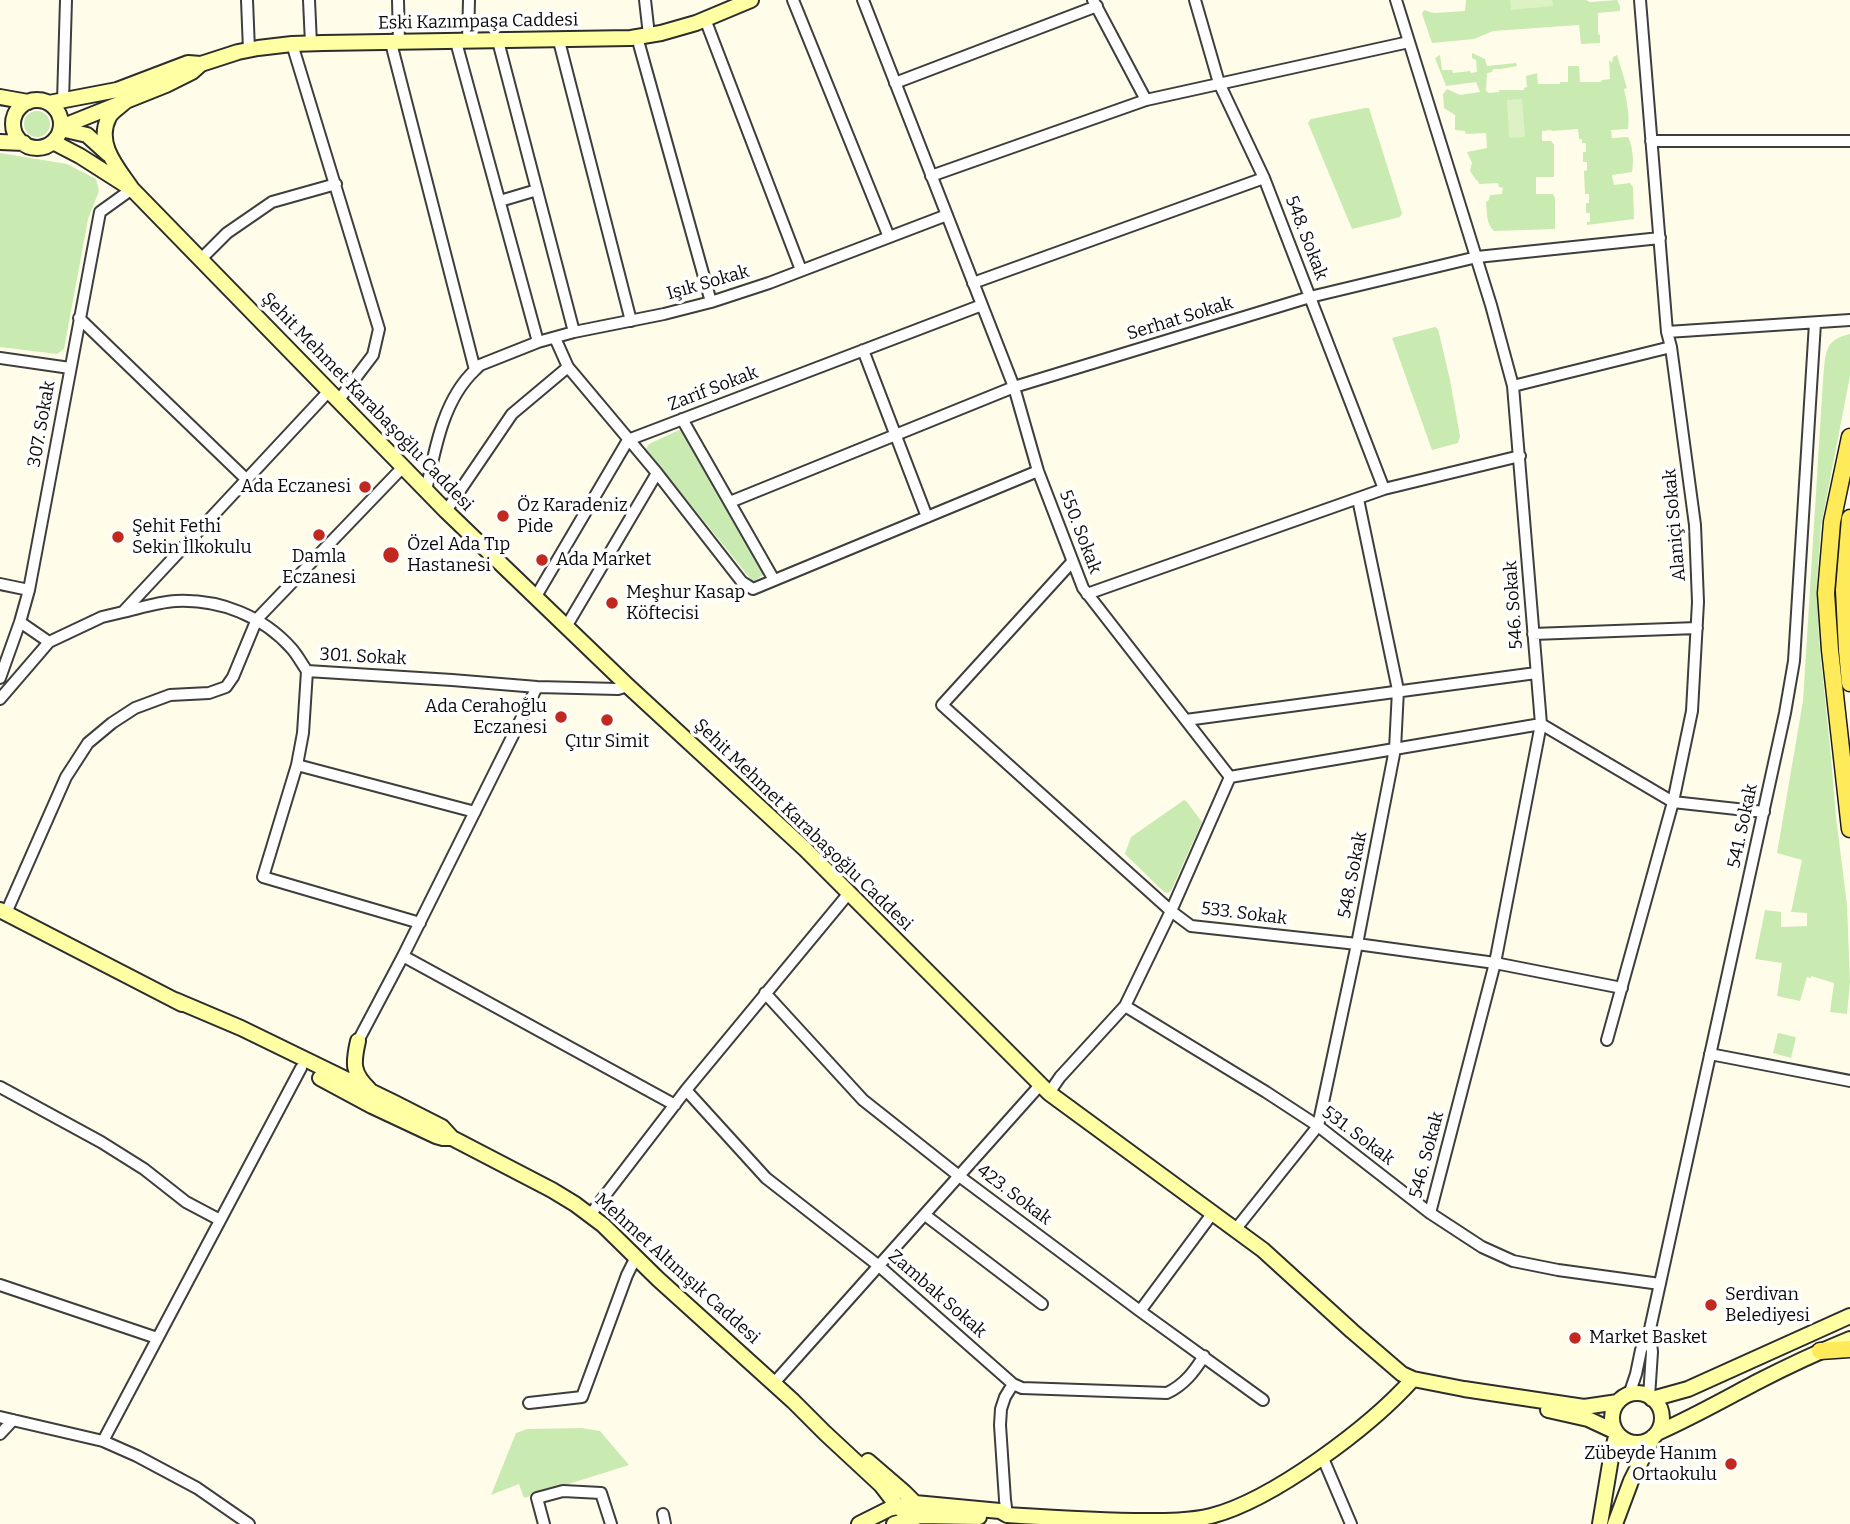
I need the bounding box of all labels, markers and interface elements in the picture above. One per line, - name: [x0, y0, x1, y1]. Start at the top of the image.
- street label: Eski Kazımpaşa Caddesi: [378, 9, 578, 35]
- street label: 548. Sokak: [1280, 193, 1332, 283]
- street label: Işık Sokak: [664, 261, 752, 305]
- street label: Şehit Mehmet Karabaşoğlu Caddesi: [257, 288, 477, 516]
- street label: Serhat Sokak: [1124, 293, 1236, 345]
- street label: Zarif Sokak: [665, 362, 761, 416]
- street label: 307. Sokak: [24, 379, 60, 469]
- street label: Alaniçi Sokak: [1659, 468, 1691, 582]
- place label: Ada Eczanesi: [241, 476, 351, 498]
- marker: Ada Eczanesi: [357, 479, 373, 495]
- street label: 550. Sokak: [1054, 487, 1106, 577]
- place label: Öz Karadeniz Pide: [517, 495, 628, 538]
- marker: Öz Karadeniz Pide: [495, 508, 511, 524]
- place label: Şehit Fethi Sekin İlkokulu: [132, 516, 252, 558]
- marker: Damla Eczanesi: [311, 527, 327, 543]
- marker: Şehit Fethi Sekin İlkokulu: [110, 529, 126, 545]
- place label: Özel Ada Tıp Hastanesi: [407, 534, 510, 576]
- marker: Özel Ada Tıp Hastanesi: [381, 545, 401, 565]
- place label: Damla Eczanesi: [282, 546, 356, 588]
- place label: Ada Market: [556, 549, 651, 571]
- marker: Ada Market: [534, 552, 550, 568]
- street label: 546. Sokak: [1500, 560, 1528, 650]
- place label: Meşhur Kasap Köftecisi: [626, 582, 745, 624]
- marker: Meşhur Kasap Köftecisi: [604, 595, 620, 611]
- street label: 301. Sokak: [319, 644, 407, 670]
- place label: Ada Cerahoğlu Eczanesi: [425, 696, 547, 738]
- marker: Ada Cerahoğlu Eczanesi: [553, 709, 569, 725]
- marker: Çıtır Simit: [599, 712, 615, 728]
- street label: Şehit Mehmet Karabaşoğlu Caddesi: [689, 715, 917, 935]
- place label: Çıtır Simit: [565, 731, 649, 753]
- street label: 541. Sokak: [1724, 782, 1762, 870]
- street label: 548. Sokak: [1334, 830, 1372, 920]
- street label: 533. Sokak: [1200, 898, 1288, 930]
- street label: 531. Sokak: [1318, 1102, 1398, 1170]
- street label: 546. Sokak: [1405, 1109, 1449, 1201]
- street label: 423. Sokak: [972, 1160, 1056, 1230]
- street label: Mehmet Altınışık Caddesi: [590, 1189, 764, 1349]
- street label: Zambak Sokak: [884, 1246, 990, 1342]
- place label: Serdivan Belediyesi: [1725, 1284, 1810, 1326]
- marker: Serdivan Belediyesi: [1703, 1297, 1719, 1313]
- place label: Market Basket: [1589, 1327, 1707, 1349]
- marker: Market Basket: [1567, 1330, 1583, 1346]
- place label: Zübeyde Hanım Ortaokulu: [1584, 1443, 1717, 1486]
- marker: Zübeyde Hanım Ortaokulu: [1723, 1456, 1739, 1472]

